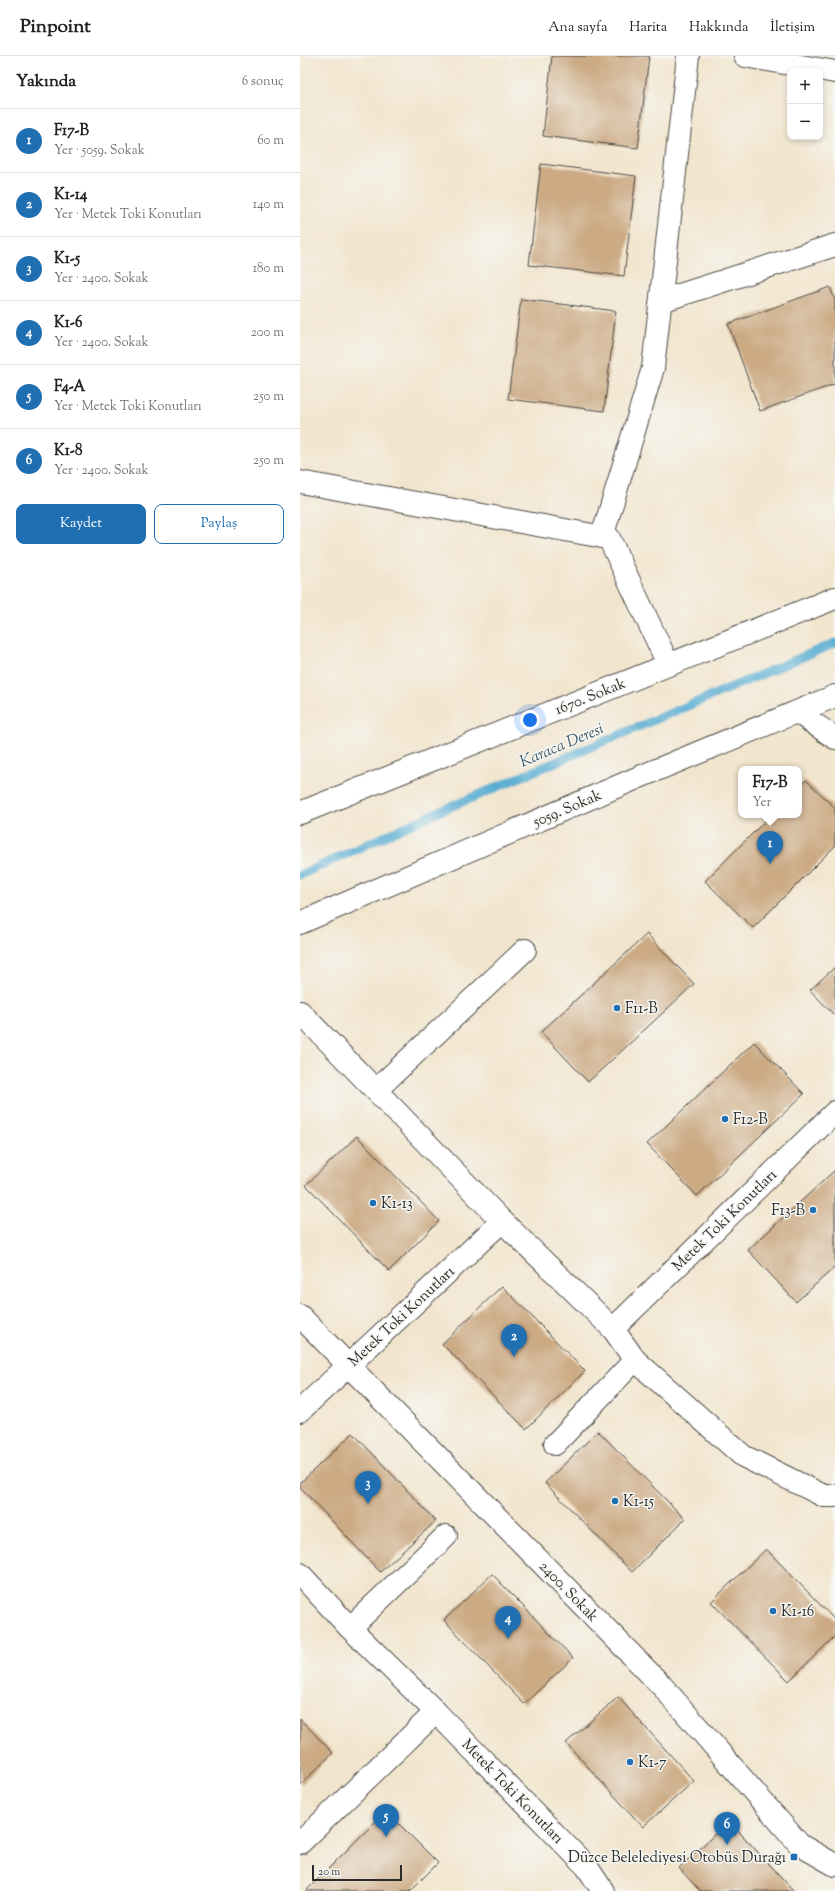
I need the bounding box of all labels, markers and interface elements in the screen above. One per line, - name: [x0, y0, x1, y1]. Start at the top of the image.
- text: Pinpoint: [20, 14, 91, 41]
- text: Ana sayfa: [548, 18, 607, 38]
- text: Harita: [629, 18, 667, 38]
- text: Hakkında: [689, 18, 748, 38]
- text: İletişim: [770, 18, 815, 38]
- map controls: [787, 68, 823, 140]
- button: +: [787, 68, 823, 104]
- text: Yakında: [16, 70, 76, 94]
- text: 6 sonuç: [242, 73, 284, 91]
- button: −: [787, 104, 823, 140]
- text: F17-B: [54, 121, 89, 142]
- text: 1: [27, 132, 31, 150]
- text: 60 m: [257, 132, 284, 150]
- text: Yer · 5059. Sokak: [54, 142, 145, 160]
- text: K1-14: [54, 185, 87, 206]
- text: 2: [26, 196, 32, 214]
- text: 140 m: [253, 196, 284, 214]
- text: Yer · Metek Toki Konutları: [54, 206, 202, 224]
- text: K1-5: [54, 249, 80, 270]
- text: 3: [26, 260, 32, 278]
- text: 180 m: [253, 260, 284, 278]
- text: Yer · 2400. Sokak: [54, 270, 149, 288]
- text: K1-6: [54, 313, 82, 334]
- text: 4: [26, 324, 32, 342]
- text: 200 m: [251, 324, 284, 342]
- text: Yer · 2400. Sokak: [54, 334, 149, 352]
- text: F4-A: [54, 377, 85, 398]
- text: 5: [27, 388, 31, 406]
- text: 250 m: [253, 388, 284, 406]
- text: Yer · Metek Toki Konutları: [54, 398, 202, 416]
- text: K1-8: [54, 441, 82, 462]
- text: 6: [26, 452, 32, 470]
- text: 250 m: [253, 452, 284, 470]
- text: Yer · 2400. Sokak: [54, 462, 149, 480]
- button: Kaydet: [16, 504, 146, 544]
- button: Paylaş: [154, 504, 284, 544]
- street label: 1670. Sokak: [552, 674, 629, 721]
- your location: [520, 710, 540, 730]
- water label: Karaca Deresi: [516, 718, 608, 774]
- popup: [738, 766, 802, 818]
- text: F17-B: [753, 773, 787, 794]
- street label: 5059. Sokak: [529, 785, 605, 834]
- text: Yer: [753, 794, 771, 812]
- pin: 1: [757, 831, 783, 864]
- place label: F11-B: [625, 999, 658, 1020]
- marker: F11-B: [612, 1003, 622, 1013]
- place label: F12-B: [733, 1110, 768, 1131]
- marker: F12-B: [720, 1114, 730, 1124]
- street label: Metek Toki Konutları: [668, 1165, 782, 1277]
- place label: K1-13: [381, 1194, 413, 1215]
- marker: K1-13: [368, 1198, 378, 1208]
- place label: F13-B: [771, 1201, 806, 1222]
- marker: F13-B: [808, 1205, 818, 1215]
- street label: Metek Toki Konutları: [344, 1262, 460, 1372]
- pin: 2: [501, 1324, 527, 1357]
- pin: 3: [355, 1471, 381, 1504]
- place label: K1-15: [623, 1492, 654, 1513]
- marker: K1-15: [610, 1496, 620, 1506]
- street label: 2400. Sokak: [534, 1557, 602, 1627]
- place label: K1-16: [781, 1602, 814, 1623]
- pin: 4: [495, 1606, 521, 1639]
- marker: K1-16: [768, 1606, 778, 1616]
- street label: Metek Toki Konutları: [456, 1735, 568, 1849]
- place label: K1-7: [638, 1753, 667, 1774]
- marker: K1-7: [625, 1757, 635, 1767]
- pin: 5: [373, 1804, 399, 1837]
- pin: 6: [714, 1812, 740, 1845]
- place label: Düzce Belelediyesi Otobüs Durağı: [568, 1848, 786, 1869]
- marker: Düzce Belelediyesi Otobüs Durağı: [789, 1852, 799, 1862]
- scale bar: [312, 1863, 402, 1882]
- text: 20 m: [318, 1864, 340, 1880]

